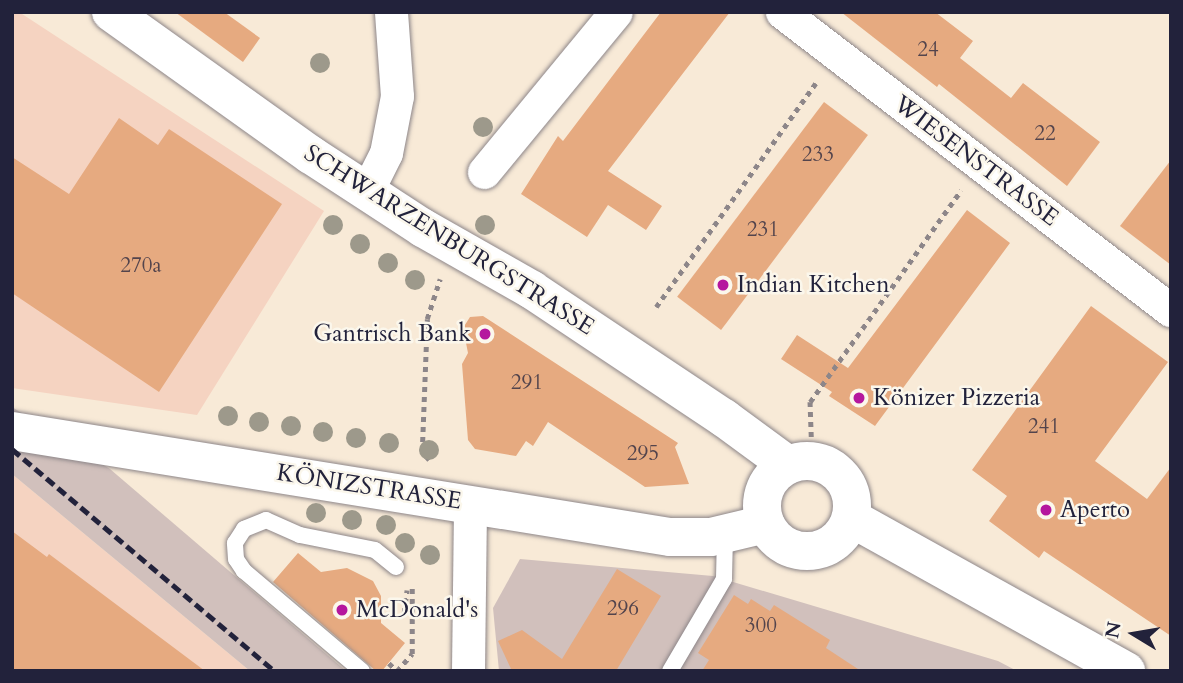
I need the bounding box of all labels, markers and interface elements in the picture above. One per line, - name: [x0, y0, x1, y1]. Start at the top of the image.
- house number: 24: [917, 37, 939, 63]
- street label: WIESENSTRASSE: [888, 90, 1064, 232]
- house number: 22: [1034, 121, 1056, 147]
- street label: SCHWARZENBURGSTRASSE: [299, 139, 599, 341]
- house number: 233: [802, 142, 834, 168]
- house number: 231: [747, 217, 779, 243]
- house number: 270a: [120, 253, 162, 279]
- place label: Indian Kitchen: [737, 271, 890, 299]
- marker: Indian Kitchen: [715, 277, 731, 293]
- place label: Gantrisch Bank: [313, 320, 471, 348]
- marker: Gantrisch Bank: [477, 326, 493, 342]
- house number: 291: [511, 370, 543, 396]
- place label: Könizer Pizzeria: [873, 384, 1040, 412]
- marker: Könizer Pizzeria: [851, 390, 867, 406]
- house number: 241: [1028, 414, 1060, 440]
- house number: 295: [627, 441, 659, 467]
- street label: KÖNIZSTRASSE: [275, 458, 463, 516]
- place label: Aperto: [1060, 496, 1130, 524]
- marker: Aperto: [1038, 502, 1054, 518]
- place label: McDonald's: [356, 596, 478, 624]
- house number: 296: [607, 596, 639, 622]
- north arrow: [1099, 599, 1169, 669]
- marker: McDonald's: [334, 602, 350, 618]
- house number: 300: [745, 613, 777, 639]
- text: N: [1099, 619, 1128, 641]

